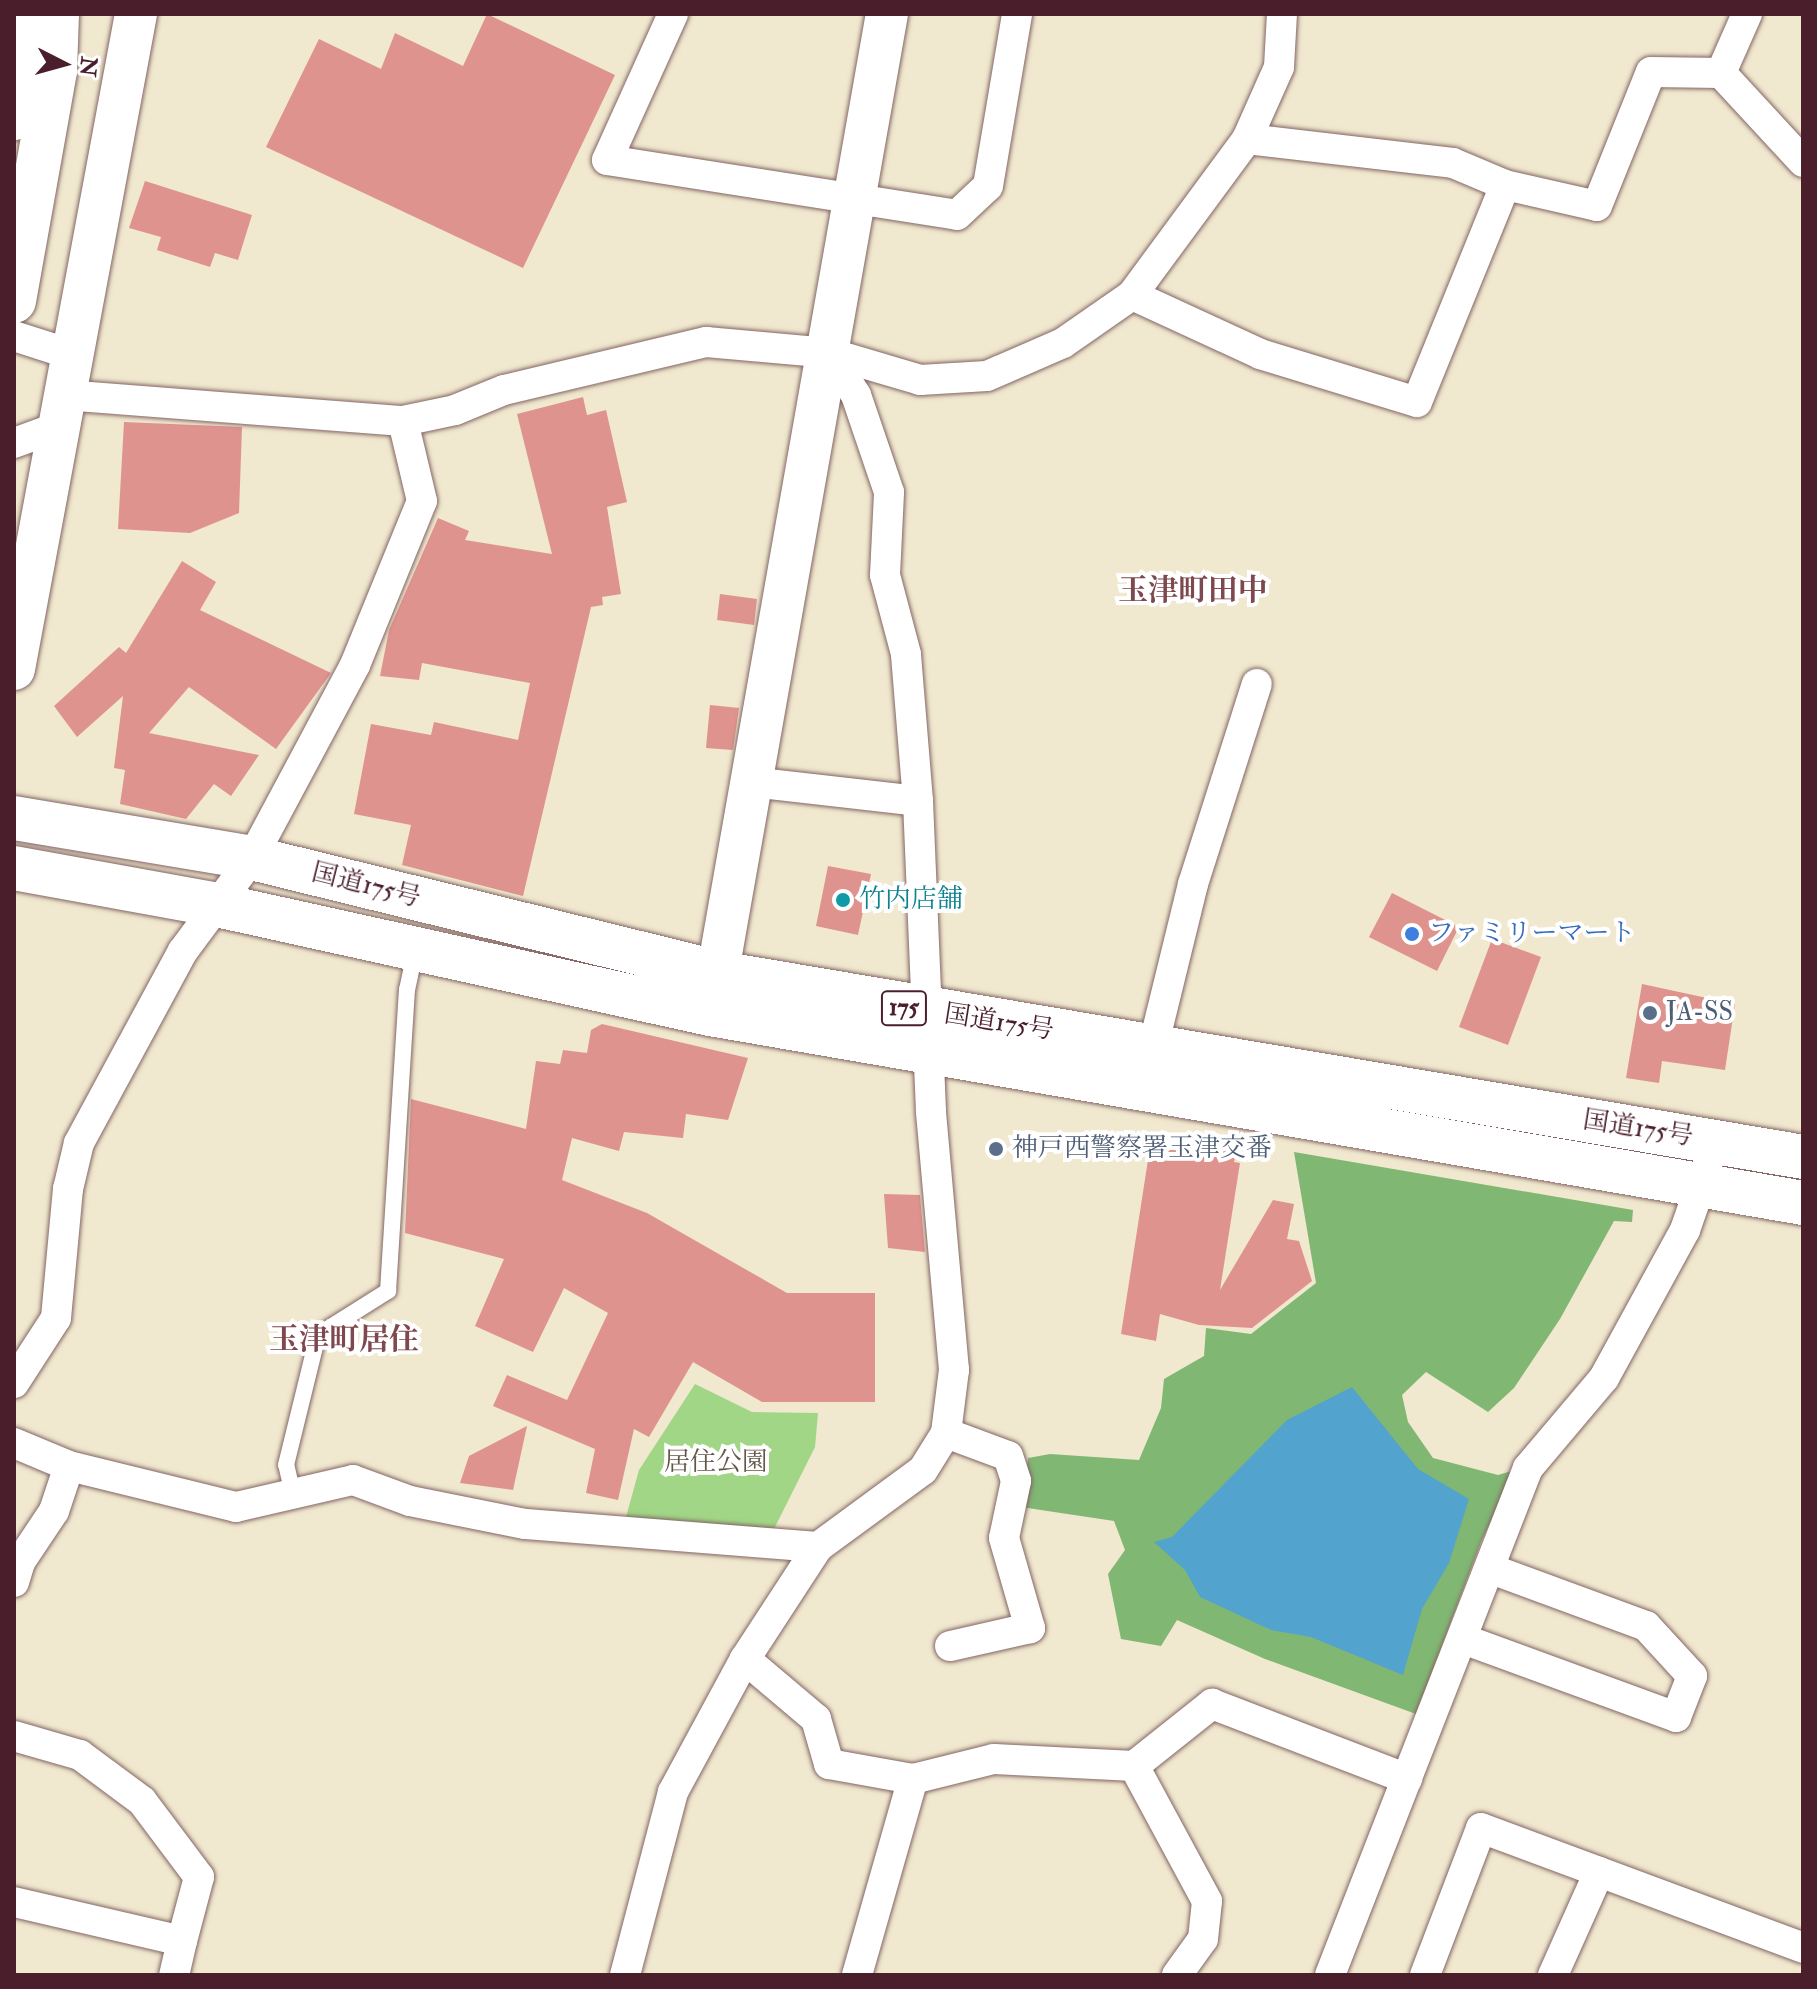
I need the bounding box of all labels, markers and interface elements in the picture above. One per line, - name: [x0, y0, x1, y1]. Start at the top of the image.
- north arrow: [24, 24, 104, 104]
- text: N: [73, 55, 103, 78]
- district label: 玉津町田中: [1118, 573, 1268, 609]
- street label: 国道175号: [309, 857, 423, 915]
- place label: 竹内店舗: [859, 884, 963, 916]
- marker: 竹内店舗: [834, 891, 852, 909]
- place label: ファミリーマート: [1428, 918, 1636, 950]
- marker: ファミリーマート: [1403, 925, 1421, 943]
- road number: 175: [880, 988, 928, 1028]
- place label: JA-SS: [1666, 997, 1733, 1029]
- street label: 国道175号: [942, 999, 1056, 1047]
- marker: JA-SS: [1641, 1004, 1659, 1022]
- street label: 国道175号: [1581, 1105, 1695, 1153]
- place label: 神戸西警察署玉津交番: [1012, 1133, 1272, 1165]
- marker: 神戸西警察署玉津交番: [987, 1140, 1005, 1158]
- district label: 玉津町居住: [269, 1322, 419, 1358]
- park label: 居住公園: [664, 1447, 768, 1479]

